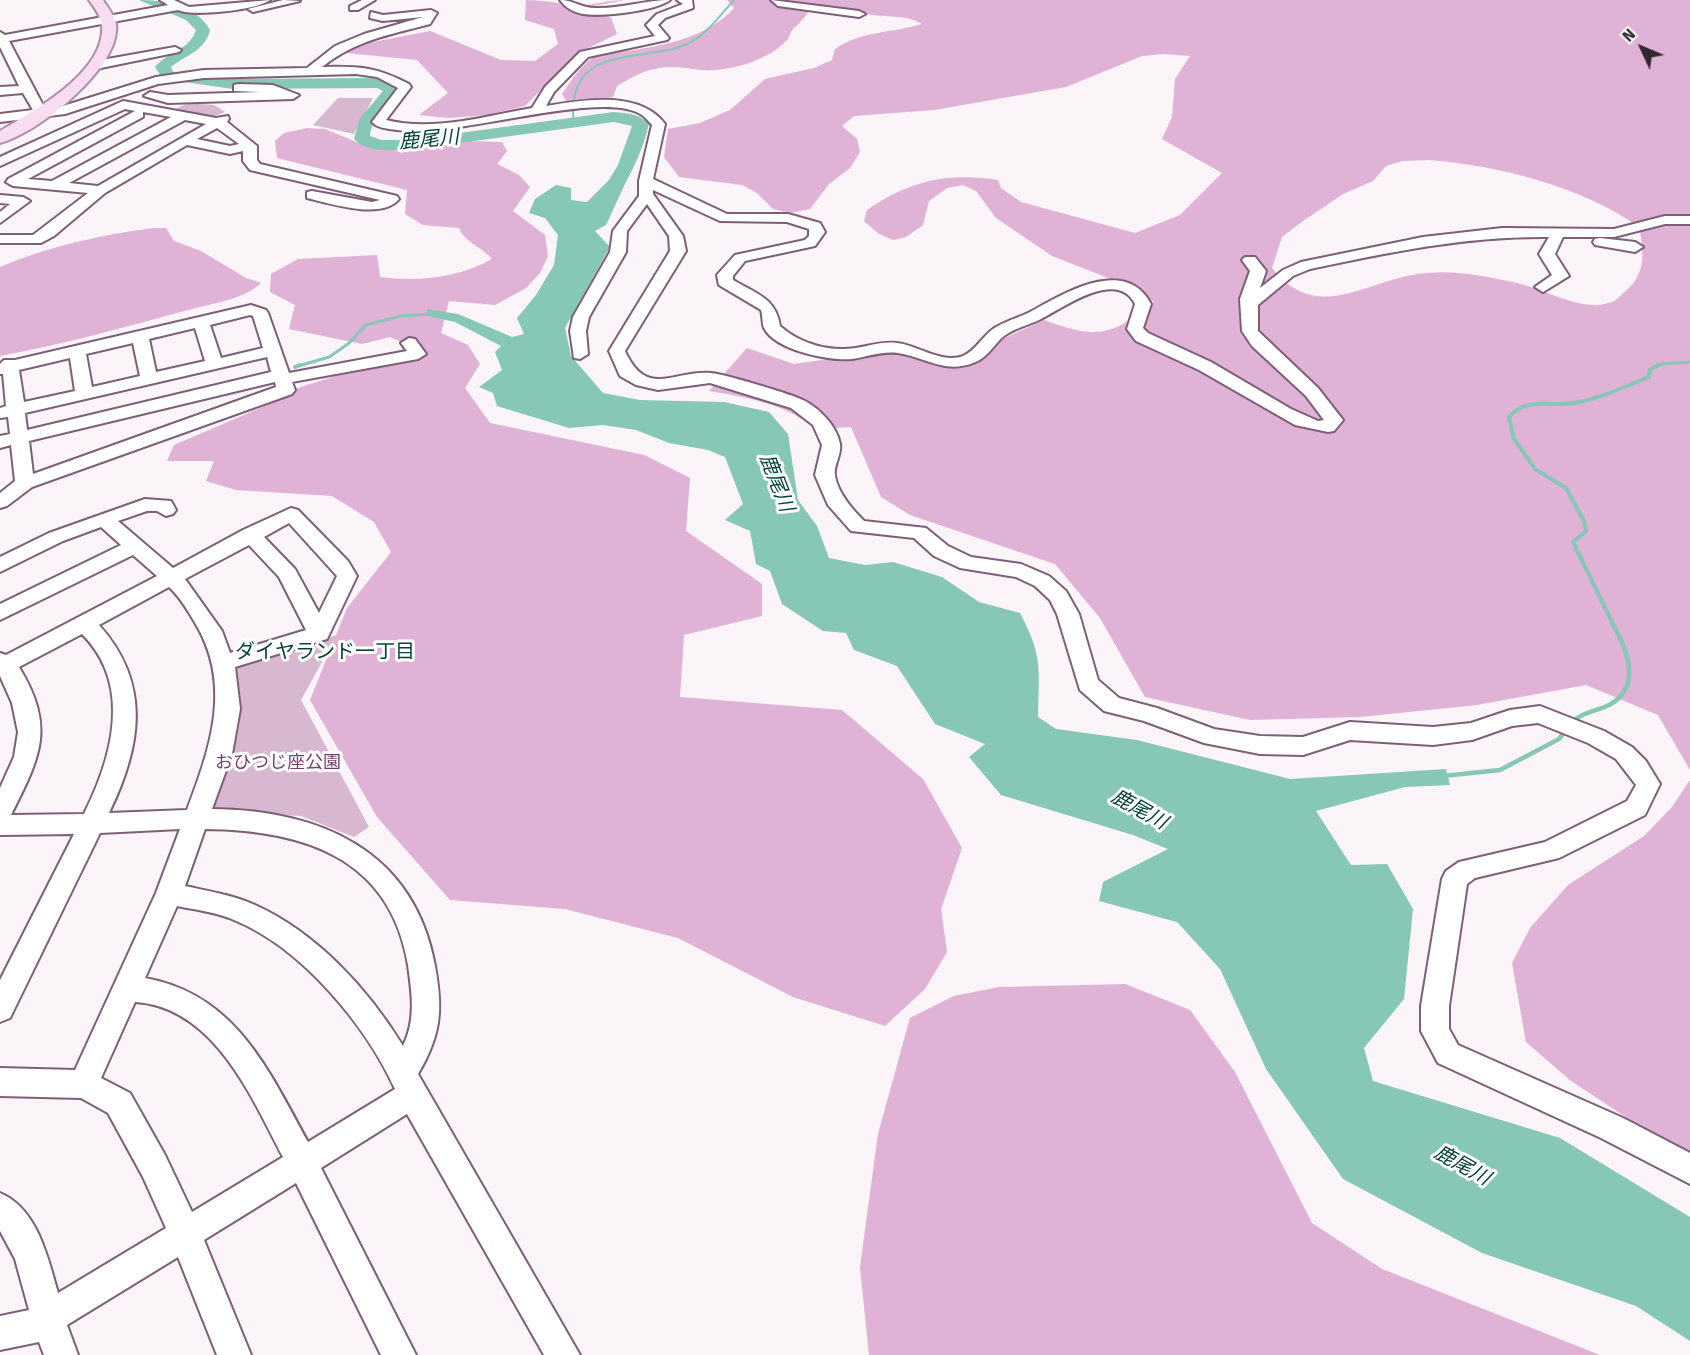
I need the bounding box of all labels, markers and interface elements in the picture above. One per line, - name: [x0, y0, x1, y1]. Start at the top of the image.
- north arrow: [1612, 18, 1672, 78]
- text: N: [1618, 25, 1639, 46]
- water label: 鹿尾川: [398, 125, 460, 155]
- water label: 鹿尾川: [754, 451, 798, 515]
- district label: ダイヤランド一丁目: [235, 640, 415, 664]
- park label: おひつじ座公園: [215, 752, 341, 774]
- water label: 鹿尾川: [1107, 785, 1171, 835]
- water label: 鹿尾川: [1430, 1141, 1494, 1191]

